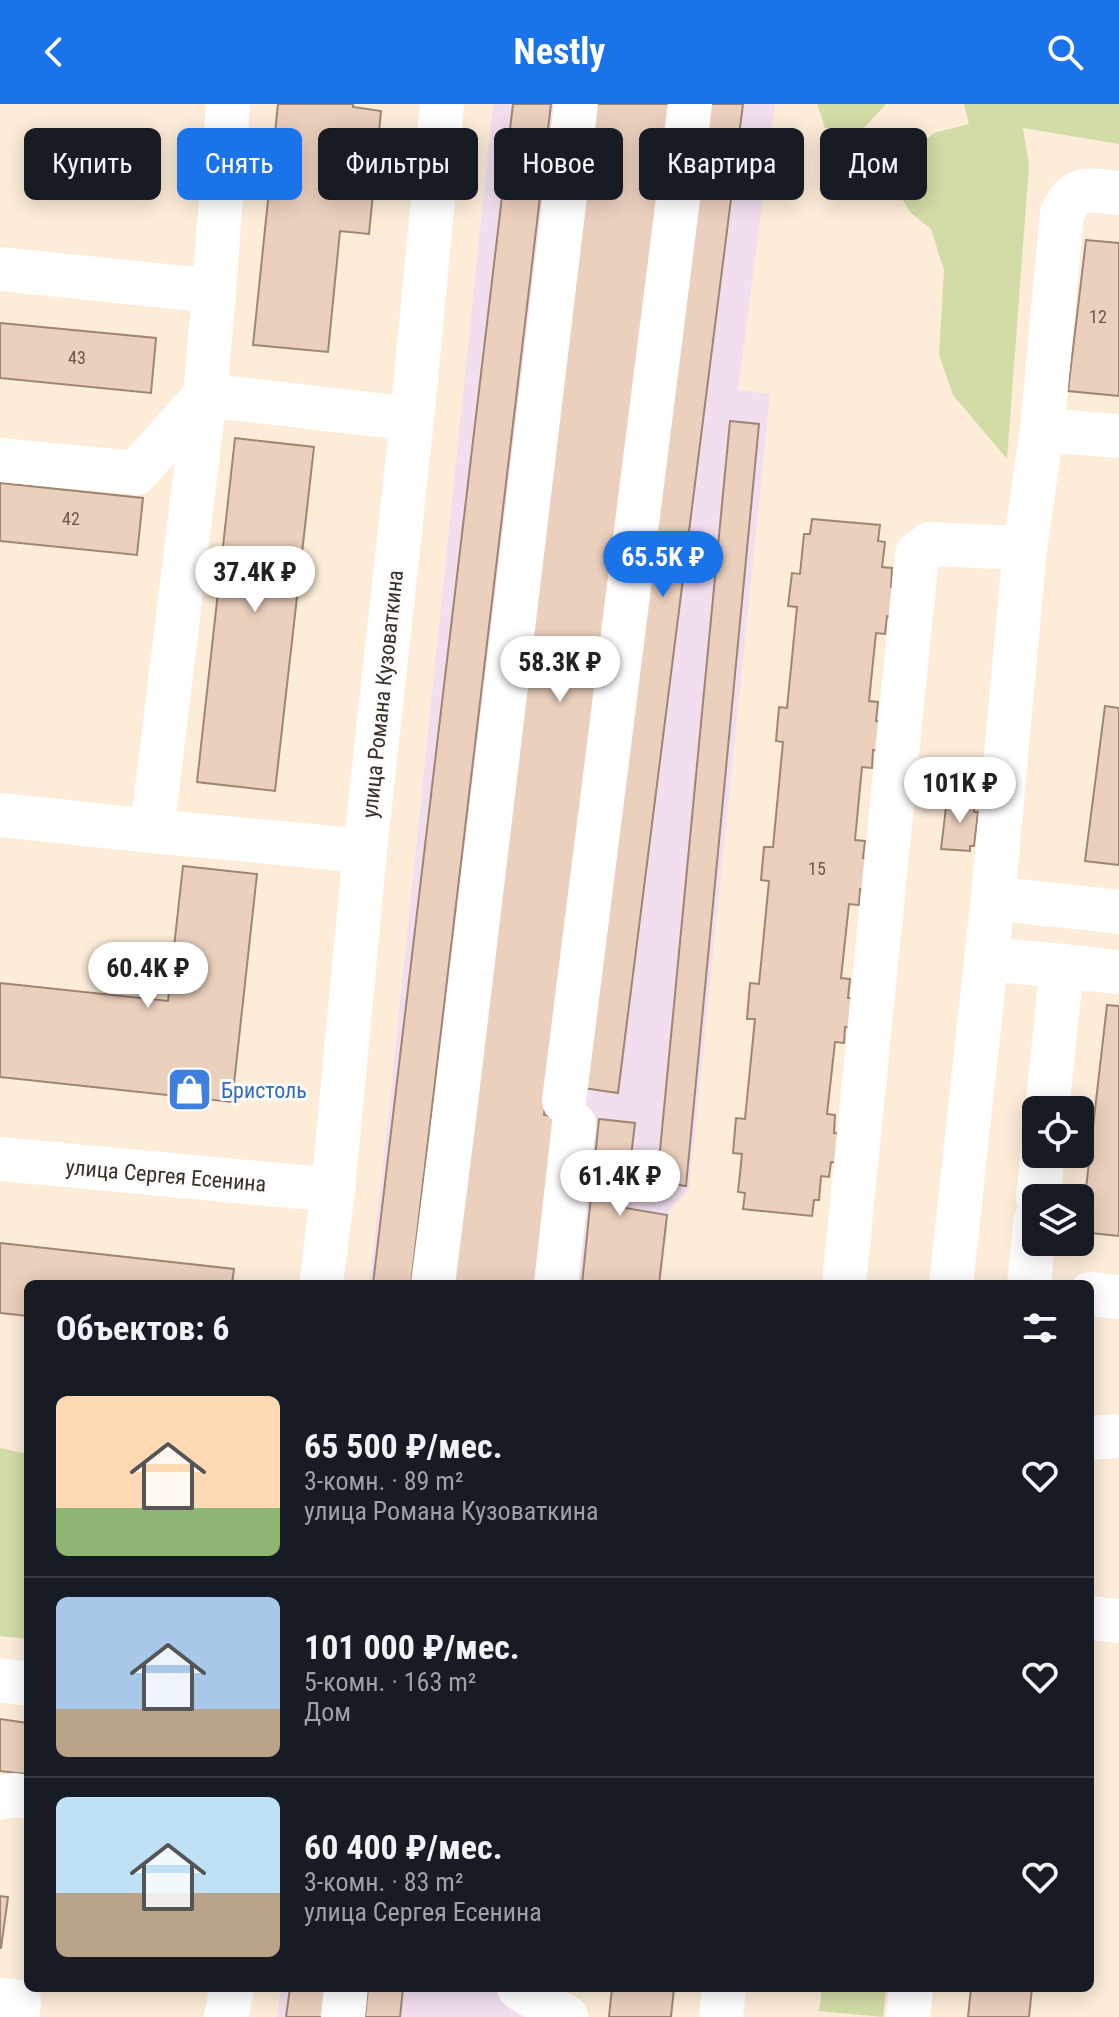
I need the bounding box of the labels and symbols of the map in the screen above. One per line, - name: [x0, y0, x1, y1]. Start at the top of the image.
- house number: 12: [1089, 306, 1107, 327]
- house number: 43: [68, 347, 86, 368]
- house number: 42: [62, 508, 80, 529]
- pin: 65.5K ₽: [589, 531, 737, 599]
- pin: 37.4K ₽: [181, 546, 329, 614]
- street label: улица Романа Кузоваткина: [357, 569, 408, 819]
- pin: 58.3K ₽: [486, 636, 634, 704]
- pin: 101K ₽: [895, 757, 1025, 825]
- house number: 15: [808, 858, 826, 879]
- pin: 60.4K ₽: [74, 942, 222, 1010]
- shop icon: Бристоль: [166, 1066, 214, 1114]
- place label: Бристоль: [221, 1078, 307, 1103]
- pin: 61.4K ₽: [546, 1150, 694, 1218]
- street label: улица Сергея Есенина: [65, 1154, 267, 1197]

